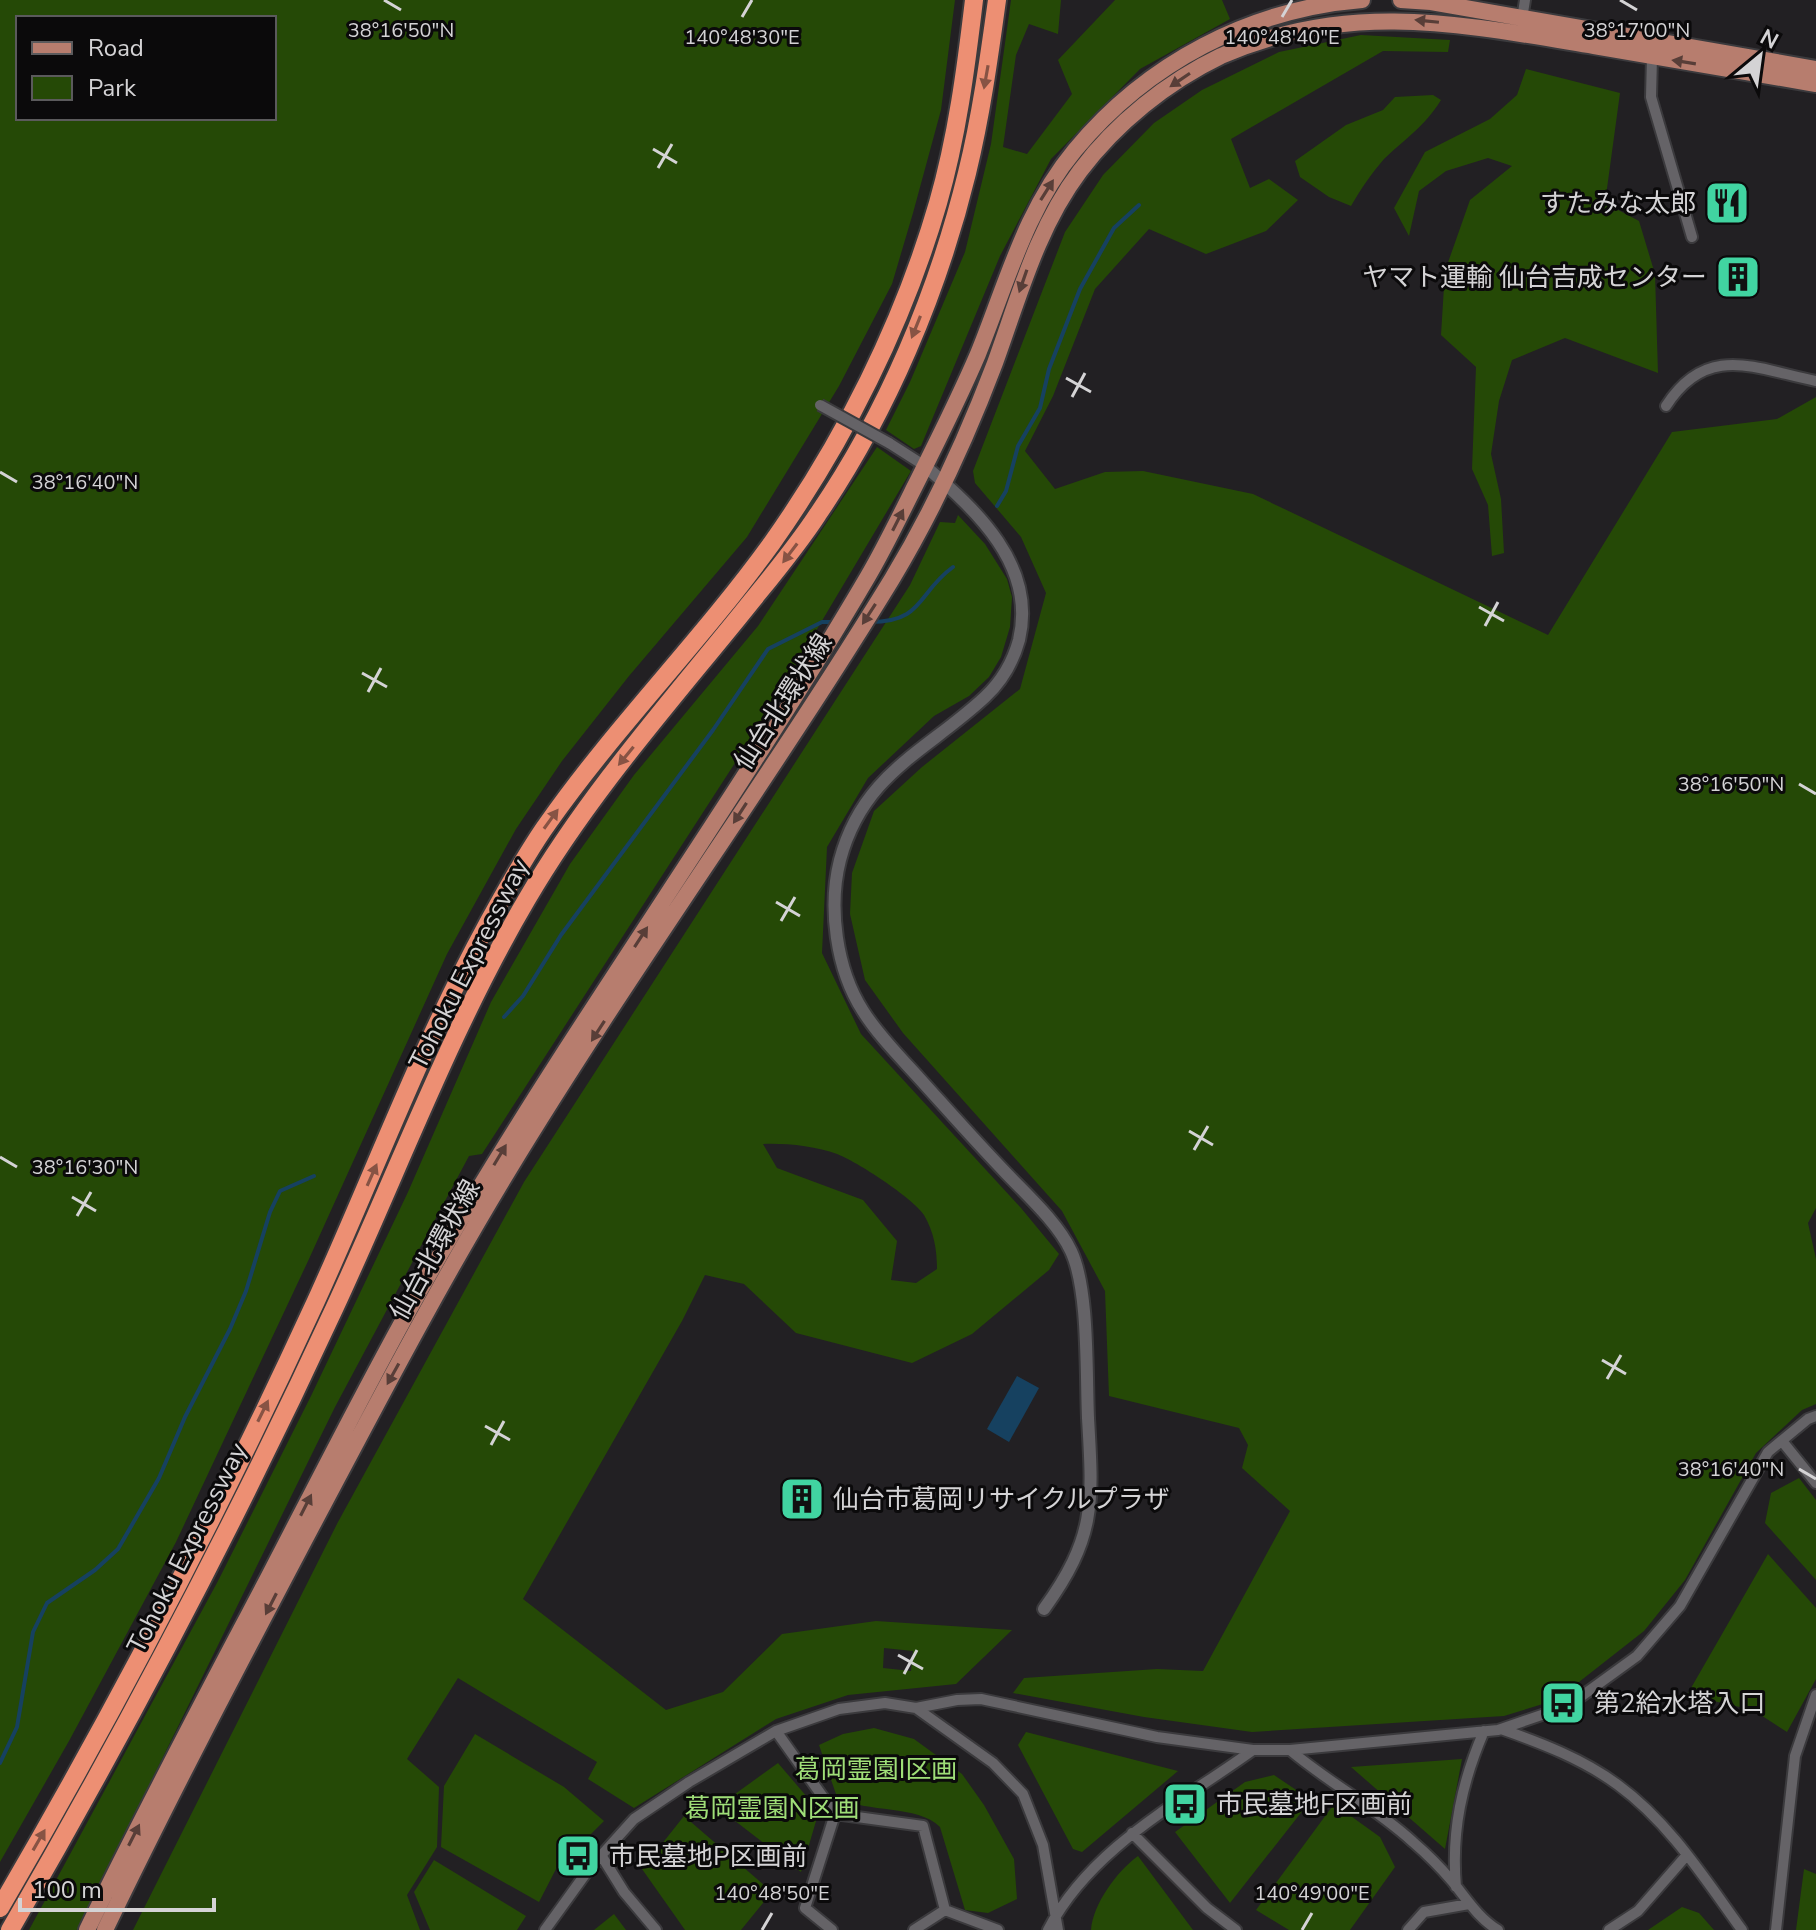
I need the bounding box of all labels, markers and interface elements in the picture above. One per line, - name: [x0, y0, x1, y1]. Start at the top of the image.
- one-way arrow: [1414, 14, 1439, 27]
- legend: [16, 16, 276, 120]
- north arrow: [1720, 16, 1800, 96]
- text: 38°16'50"N: [348, 17, 454, 44]
- text: 38°17'00"N: [1584, 17, 1690, 44]
- text: N: [1755, 22, 1784, 56]
- text: 140°48'30"E: [684, 24, 800, 51]
- text: 140°48'40"E: [1224, 24, 1340, 51]
- text: Road: [88, 32, 144, 64]
- one-way arrow: [1671, 55, 1696, 68]
- one-way arrow: [979, 65, 991, 90]
- text: Park: [88, 72, 137, 104]
- one-way arrow: [1169, 72, 1190, 87]
- one-way arrow: [1039, 179, 1053, 201]
- restaurant icon: すたみな太郎: [1703, 179, 1751, 227]
- place label: すたみな太郎: [1540, 186, 1696, 221]
- building icon: ヤマト運輸 仙台吉成センター: [1714, 253, 1762, 301]
- place label: ヤマト運輸 仙台吉成センター: [1362, 260, 1707, 295]
- one-way arrow: [1017, 269, 1029, 293]
- one-way arrow: [909, 315, 922, 339]
- text: 38°16'40"N: [32, 469, 138, 496]
- one-way arrow: [891, 508, 904, 531]
- one-way arrow: [782, 543, 798, 564]
- one-way arrow: [862, 603, 877, 625]
- street label: 仙台北環状線: [726, 627, 840, 777]
- one-way arrow: [618, 745, 635, 765]
- text: 38°16'50"N: [1678, 771, 1784, 798]
- one-way arrow: [733, 803, 748, 824]
- one-way arrow: [543, 808, 558, 829]
- street label: Tohoku Expressway: [401, 852, 538, 1075]
- one-way arrow: [633, 926, 648, 948]
- one-way arrow: [592, 1020, 606, 1042]
- one-way arrow: [492, 1144, 506, 1166]
- text: 38°16'30"N: [32, 1154, 138, 1181]
- one-way arrow: [365, 1163, 378, 1187]
- street label: 仙台北環状線: [382, 1173, 488, 1327]
- one-way arrow: [387, 1363, 400, 1386]
- one-way arrow: [256, 1400, 270, 1423]
- street label: Tohoku Expressway: [119, 1436, 256, 1659]
- text: 38°16'40"N: [1678, 1456, 1784, 1483]
- building icon: 仙台市葛岡リサイクルプラザ: [778, 1475, 826, 1523]
- place label: 仙台市葛岡リサイクルプラザ: [833, 1482, 1170, 1517]
- one-way arrow: [298, 1494, 312, 1516]
- one-way arrow: [265, 1593, 279, 1615]
- bus stop icon: 第2給水塔入口: [1539, 1679, 1587, 1727]
- place label: 第2給水塔入口: [1594, 1686, 1766, 1721]
- park label: 葛岡霊園I区画: [795, 1752, 957, 1787]
- bus stop icon: 市民墓地F区画前: [1161, 1780, 1209, 1828]
- place label: 市民墓地F区画前: [1216, 1787, 1412, 1822]
- park label: 葛岡霊園N区画: [684, 1791, 860, 1826]
- one-way arrow: [128, 1824, 141, 1847]
- one-way arrow: [32, 1829, 46, 1852]
- bus stop icon: 市民墓地P区画前: [554, 1832, 602, 1880]
- place label: 市民墓地P区画前: [609, 1839, 807, 1874]
- scale bar: [20, 1862, 214, 1912]
- text: 100 m: [32, 1874, 102, 1906]
- text: 140°48'50"E: [714, 1880, 830, 1907]
- text: 140°49'00"E: [1254, 1880, 1370, 1907]

